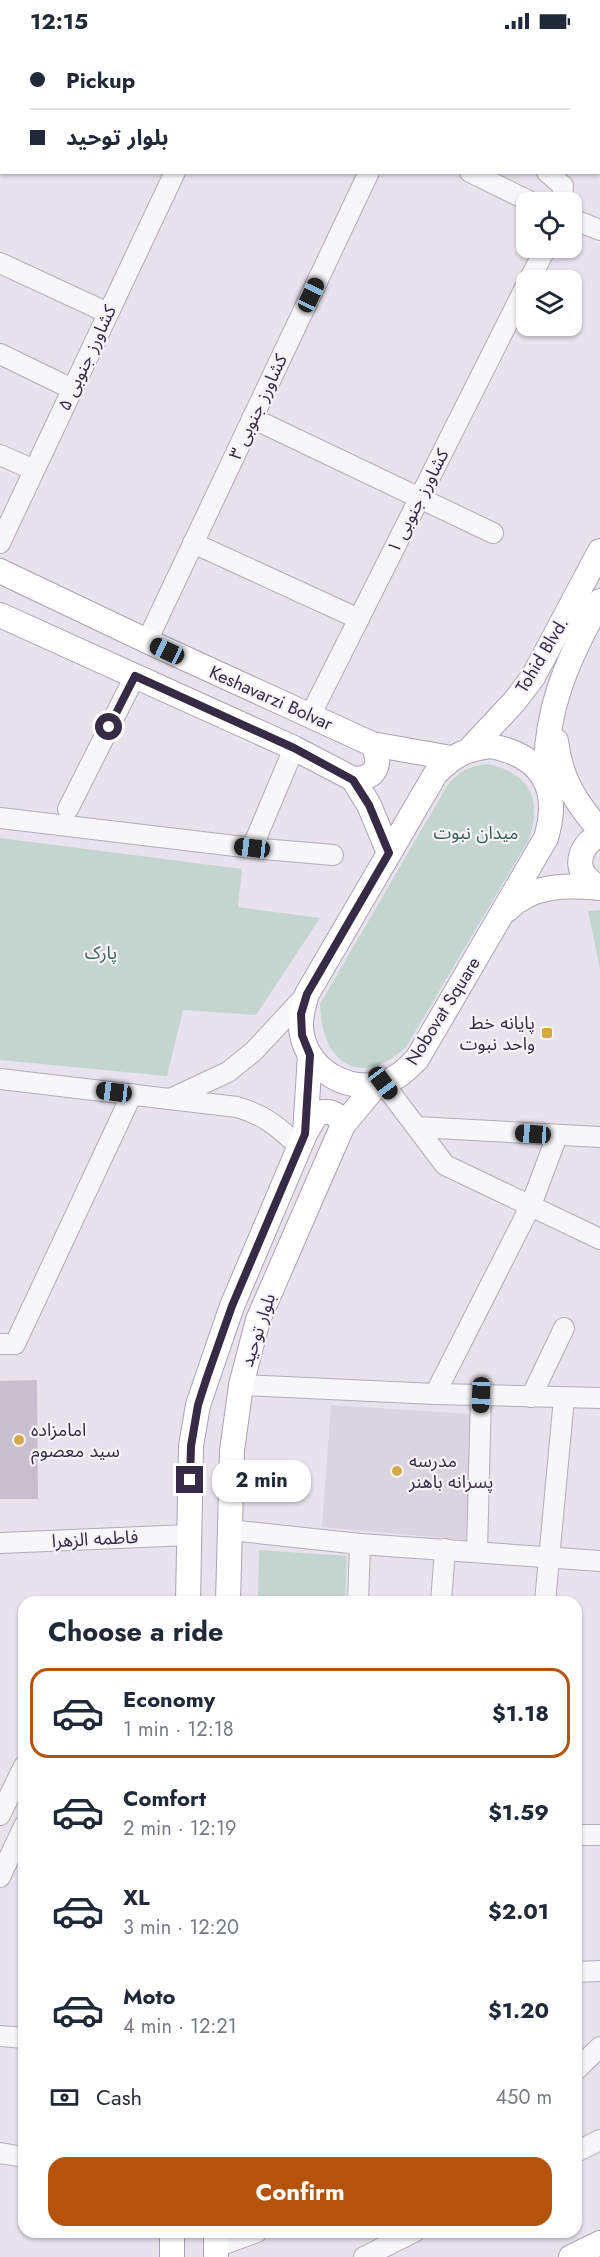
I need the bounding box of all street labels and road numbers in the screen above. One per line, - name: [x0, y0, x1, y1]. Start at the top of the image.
- street label: کشاورز جنوبی ۵: [51, 300, 123, 415]
- street label: کشاورز جنوبی ۳: [222, 349, 294, 464]
- street label: کشاورز جنوبی ۱: [381, 444, 456, 558]
- street label: Tohid Blvd.: [509, 612, 575, 698]
- street label: Keshavarzi Bolvar: [205, 659, 338, 737]
- street label: Nobovat Square: [399, 952, 487, 1070]
- street label: بلوار توحید: [234, 1290, 282, 1370]
- street label: فاطمه الزهرا: [51, 1524, 139, 1554]

